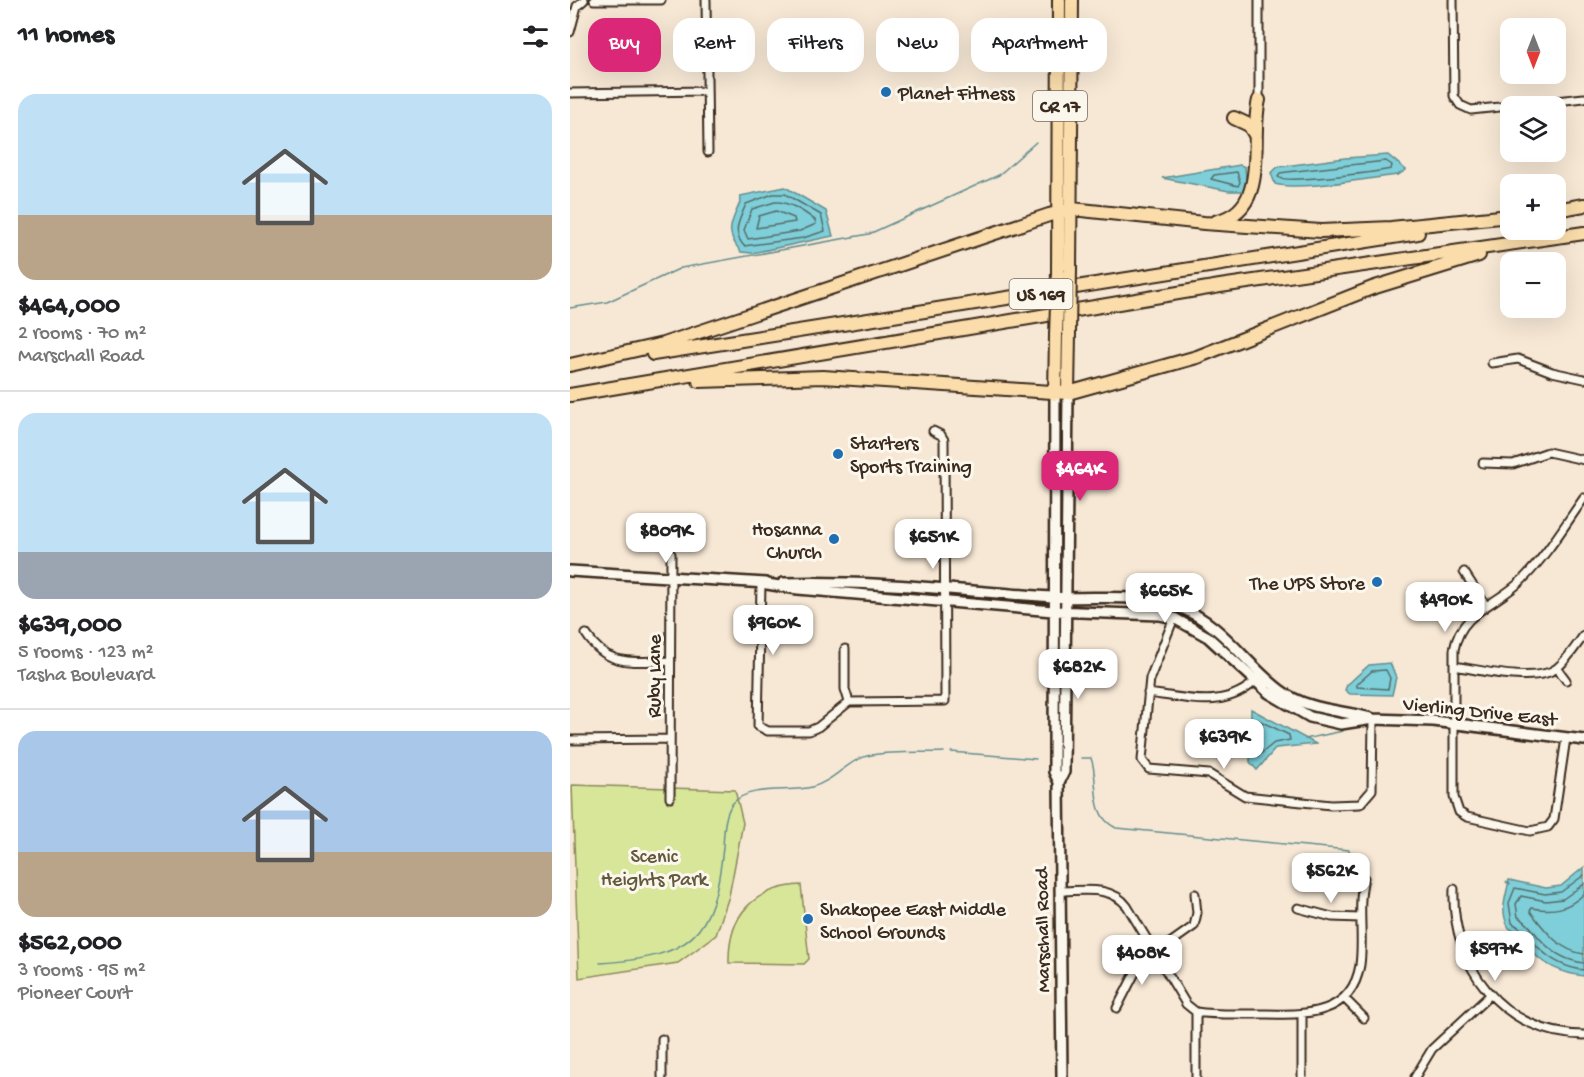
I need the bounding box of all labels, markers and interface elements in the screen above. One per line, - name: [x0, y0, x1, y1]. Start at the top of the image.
- chip: Buy: [588, 18, 661, 72]
- chip: Rent: [673, 18, 755, 72]
- chip: Filters: [767, 18, 864, 72]
- chip: New: [876, 18, 959, 72]
- chip: Apartment: [971, 18, 1107, 72]
- north arrow: [1500, 18, 1566, 84]
- map controls: [1500, 18, 1566, 318]
- icon: filters: [519, 20, 552, 53]
- text: 11 homes: [18, 21, 114, 52]
- place label: Planet Fitness: [897, 84, 1015, 107]
- marker: Planet Fitness: [879, 85, 893, 99]
- road number: CR 17: [1033, 91, 1087, 121]
- button: layers: [1500, 96, 1566, 162]
- icon: home: [231, 133, 339, 241]
- button: +: [1500, 174, 1566, 240]
- button: −: [1500, 252, 1566, 318]
- road number: US 169: [1010, 279, 1072, 309]
- text: $464,000: [18, 292, 120, 323]
- text: 2 rooms · 70 m²: [18, 323, 146, 346]
- text: Marschall Road: [18, 346, 143, 369]
- place label: Starters Sports Training: [850, 434, 972, 480]
- marker: Starters Sports Training: [831, 447, 845, 461]
- pin: $464K: [1038, 451, 1122, 502]
- icon: home: [231, 452, 339, 560]
- text: $464K: [1055, 459, 1105, 482]
- pin: $809K: [624, 513, 708, 564]
- pin: $651K: [891, 519, 975, 570]
- place label: Hosanna Church: [752, 520, 823, 566]
- text: $809K: [640, 521, 692, 544]
- text: $651K: [909, 527, 957, 550]
- marker: Hosanna Church: [827, 532, 841, 546]
- pin: $665K: [1123, 573, 1207, 624]
- place label: The UPS Store: [1249, 574, 1366, 597]
- marker: The UPS Store: [1370, 575, 1384, 589]
- text: $665K: [1140, 581, 1190, 604]
- pin: $490K: [1403, 582, 1487, 633]
- text: $490K: [1420, 590, 1470, 613]
- pin: $960K: [731, 605, 815, 656]
- text: $639,000: [18, 611, 122, 642]
- text: $960K: [747, 613, 799, 636]
- street label: Ruby Lane: [645, 634, 668, 718]
- text: 5 rooms · 123 m²: [18, 642, 154, 665]
- pin: $682K: [1036, 649, 1120, 700]
- text: $682K: [1053, 657, 1103, 680]
- text: Tasha Boulevard: [18, 665, 154, 688]
- street label: Vierling Drive East: [1401, 694, 1560, 733]
- pin: $639K: [1182, 719, 1266, 770]
- text: $639K: [1199, 727, 1249, 750]
- icon: home: [231, 770, 339, 878]
- park label: Scenic Heights Park: [601, 847, 709, 893]
- pin: $562K: [1289, 853, 1373, 904]
- text: $562K: [1306, 861, 1356, 884]
- street label: Marschall Road: [1032, 865, 1057, 993]
- place label: Shakopee East Middle School Grounds: [820, 900, 1007, 946]
- marker: Shakopee East Middle School Grounds: [801, 912, 815, 926]
- text: $562,000: [18, 929, 122, 960]
- pin: $597K: [1453, 931, 1537, 982]
- pin: $408K: [1100, 935, 1184, 986]
- text: $597K: [1470, 939, 1520, 962]
- text: $408K: [1116, 943, 1168, 966]
- text: 3 rooms · 95 m²: [18, 960, 146, 983]
- text: Pioneer Court: [18, 983, 132, 1006]

